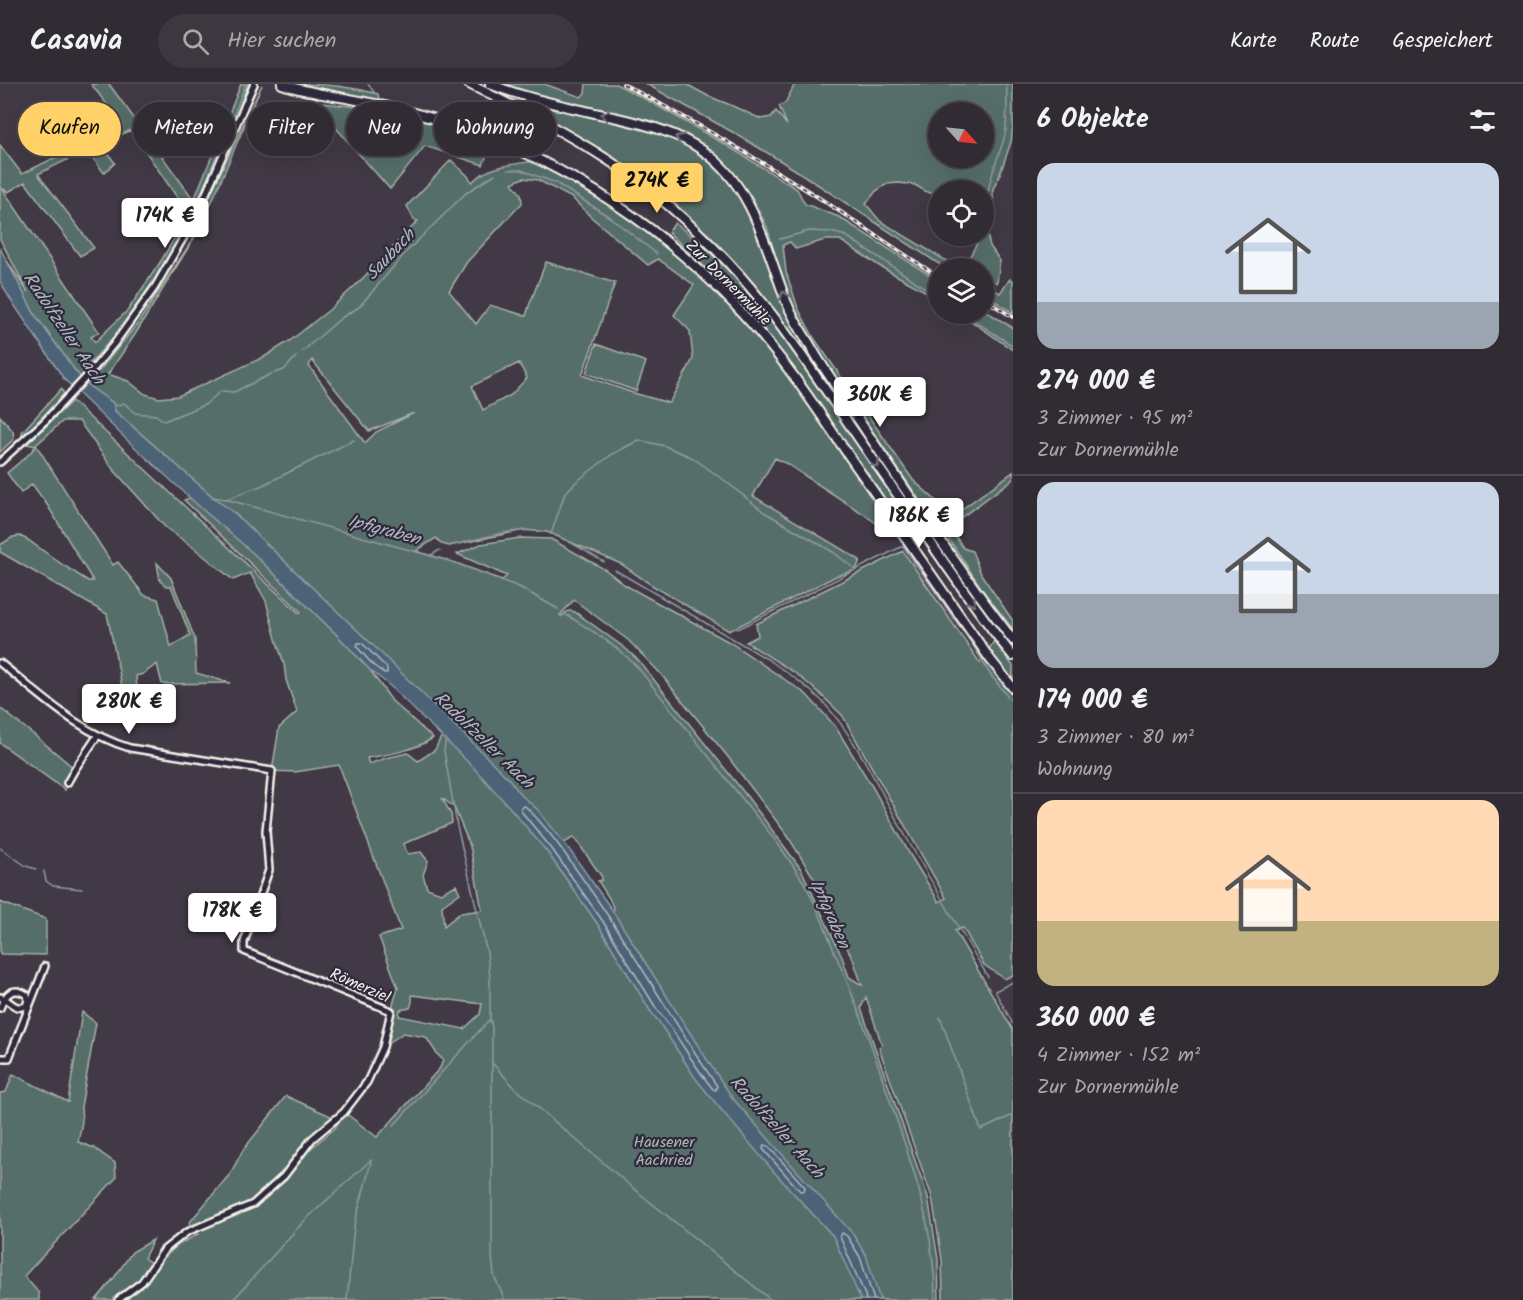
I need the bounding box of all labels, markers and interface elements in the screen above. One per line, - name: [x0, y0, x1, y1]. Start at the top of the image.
- search box: [158, 14, 578, 68]
- text: Casavia: [30, 19, 122, 64]
- text: Hier suchen: [227, 24, 336, 59]
- icon: search: [179, 25, 212, 58]
- text: Karte: [1230, 25, 1277, 58]
- text: Route: [1310, 25, 1359, 58]
- text: Gespeichert: [1392, 25, 1493, 58]
- text: 6 Objekte: [1037, 99, 1149, 141]
- chip: Kaufen: [18, 102, 121, 156]
- chip: Mieten: [133, 102, 235, 156]
- chip: Filter: [247, 102, 334, 156]
- chip: Neu: [346, 102, 422, 156]
- chip: Wohnung: [434, 102, 556, 156]
- north arrow: [928, 102, 994, 168]
- map controls: [928, 102, 994, 324]
- icon: filters: [1466, 104, 1499, 137]
- one-way arrow: [600, 109, 610, 122]
- one-way arrow: [675, 133, 686, 145]
- pin: 274K €: [608, 163, 706, 214]
- text: 274K €: [625, 166, 689, 198]
- button: locate: [928, 180, 994, 246]
- pin: 174K €: [116, 198, 214, 249]
- text: 174K €: [136, 201, 194, 233]
- icon: home: [1214, 202, 1322, 310]
- water label: Saubach: [359, 221, 424, 288]
- street label: Zur Dornermühle: [679, 234, 777, 332]
- button: layers: [928, 258, 994, 324]
- water label: Radolfzeller Aach: [15, 267, 112, 392]
- one-way arrow: [779, 290, 791, 301]
- text: 274 000 €: [1037, 361, 1155, 403]
- pin: 360K €: [831, 377, 929, 428]
- text: 360K €: [848, 380, 912, 412]
- text: 3 Zimmer · 95 m²: [1037, 403, 1192, 435]
- text: Zur Dornermühle: [1037, 435, 1179, 467]
- one-way arrow: [869, 457, 880, 468]
- pin: 186K €: [870, 498, 968, 549]
- text: 186K €: [888, 501, 950, 533]
- water label: Ipfigraben: [345, 507, 425, 555]
- icon: home: [1214, 521, 1322, 629]
- one-way arrow: [965, 595, 976, 606]
- text: 174 000 €: [1037, 680, 1148, 722]
- pin: 280K €: [80, 684, 178, 735]
- water label: Radolfzeller Aach: [426, 685, 541, 798]
- text: 280K €: [96, 687, 162, 719]
- text: 3 Zimmer · 80 m²: [1037, 722, 1194, 754]
- text: Wohnung: [1037, 754, 1113, 786]
- icon: home: [1214, 839, 1322, 947]
- water label: Ipfigraben: [801, 874, 858, 955]
- pin: 178K €: [183, 893, 281, 944]
- text: 178K €: [202, 896, 262, 928]
- street label: Römerziel: [326, 962, 394, 1010]
- text: 360 000 €: [1037, 998, 1155, 1040]
- text: 4 Zimmer · 152 m²: [1037, 1040, 1200, 1072]
- water label: Radolfzeller Aach: [722, 1070, 831, 1187]
- text: Zur Dornermühle: [1037, 1072, 1179, 1104]
- park label: Hausener Aachried: [634, 1130, 696, 1173]

